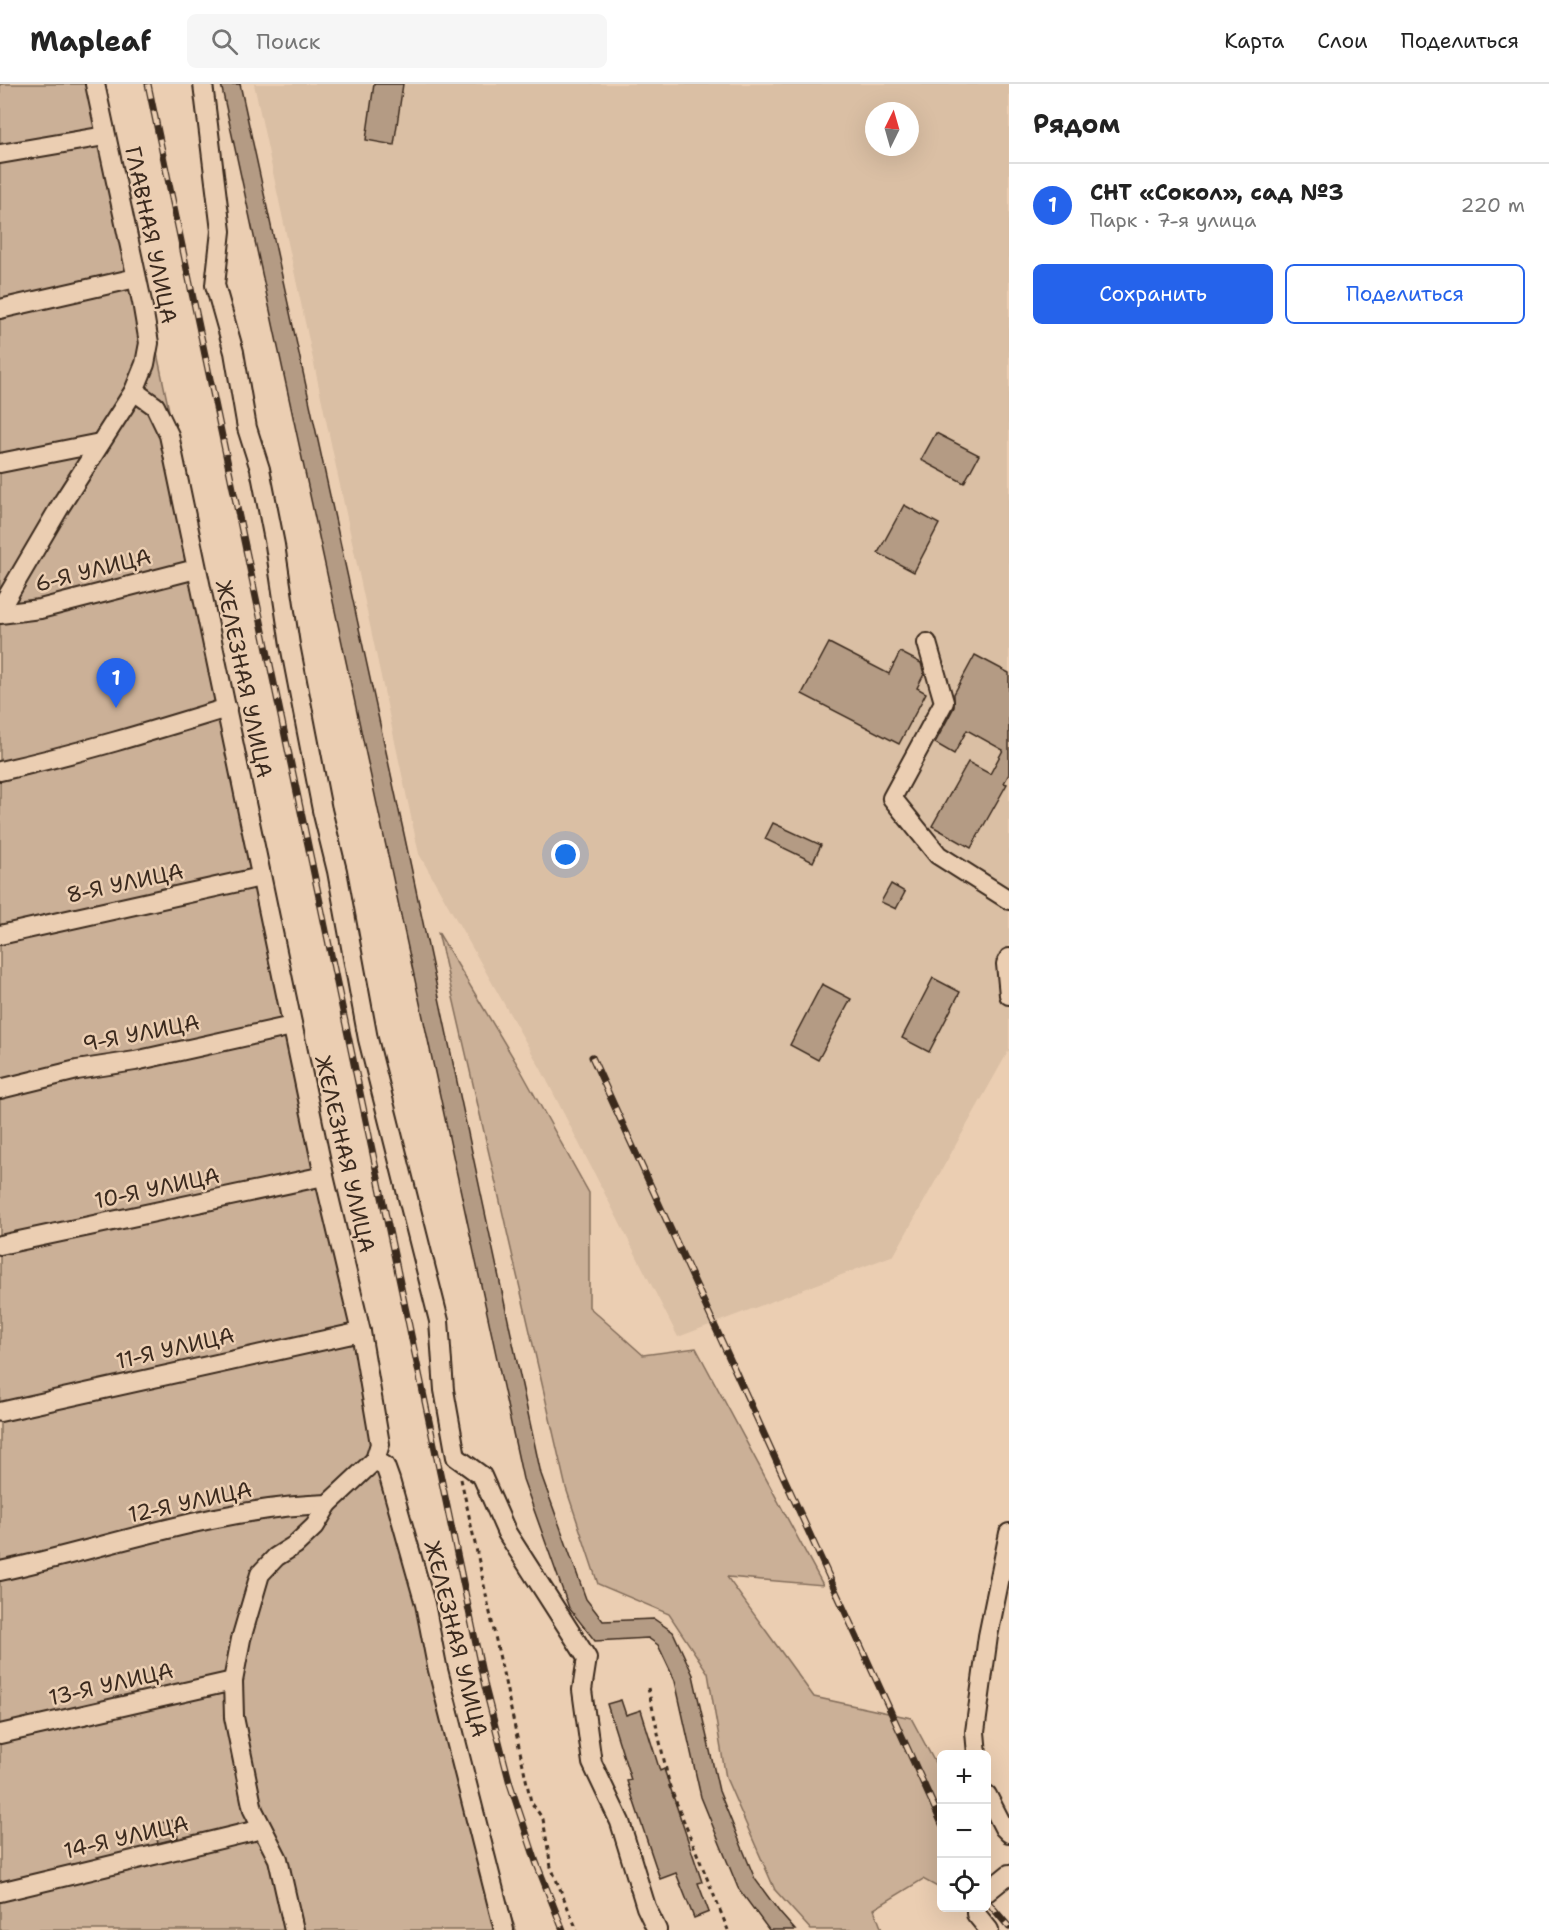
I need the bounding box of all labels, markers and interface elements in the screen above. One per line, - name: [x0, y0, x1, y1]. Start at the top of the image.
- search box: [187, 14, 607, 68]
- text: Mapleaf: [30, 22, 151, 60]
- icon: search: [208, 25, 241, 58]
- text: Поиск: [256, 27, 320, 56]
- text: Карта: [1224, 27, 1284, 55]
- text: Слои: [1317, 27, 1368, 55]
- text: Поделиться: [1401, 27, 1519, 55]
- north arrow: [865, 102, 919, 156]
- text: Рядом: [1033, 106, 1120, 141]
- street label: ГЛАВНАЯ УЛИЦА: [118, 144, 184, 326]
- text: СНТ «Сокол», сад №3: [1090, 178, 1344, 207]
- text: 1: [1048, 192, 1057, 218]
- text: 220 m: [1461, 192, 1525, 218]
- text: Парк · 7-я улица: [1090, 207, 1256, 233]
- button: Сохранить: [1033, 264, 1273, 324]
- button: Поделиться: [1285, 264, 1525, 324]
- street label: 6-Я УЛИЦА: [32, 542, 154, 598]
- street label: ЖЕЛЕЗНАЯ УЛИЦА: [209, 577, 279, 781]
- pin: 1: [96, 658, 136, 708]
- your location: [551, 840, 580, 869]
- street label: 8-Я УЛИЦА: [64, 856, 186, 910]
- street label: 9-Я УЛИЦА: [80, 1007, 202, 1059]
- street label: ЖЕЛЕЗНАЯ УЛИЦА: [308, 1052, 382, 1256]
- street label: 10-Я УЛИЦА: [92, 1161, 222, 1215]
- street label: 11-Я УЛИЦА: [113, 1320, 237, 1376]
- street label: 12-Я УЛИЦА: [126, 1475, 254, 1529]
- street label: ЖЕЛЕЗНАЯ УЛИЦА: [418, 1538, 494, 1740]
- street label: 13-Я УЛИЦА: [46, 1656, 176, 1712]
- map controls: [937, 1750, 991, 1912]
- button: +: [937, 1750, 991, 1804]
- button: −: [937, 1804, 991, 1858]
- street label: 14-Я УЛИЦА: [61, 1809, 191, 1865]
- button: locate: [937, 1858, 991, 1912]

